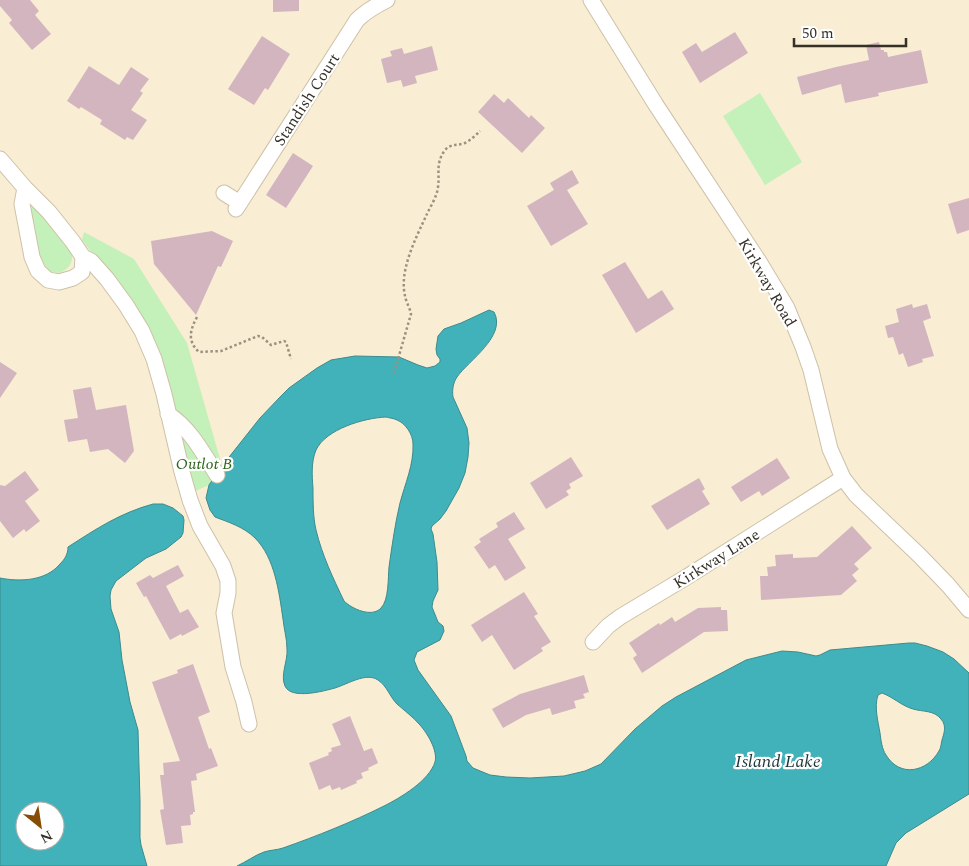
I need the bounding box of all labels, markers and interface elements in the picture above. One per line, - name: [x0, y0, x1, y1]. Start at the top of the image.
- scale bar: [794, 15, 906, 47]
- text: 50 m: [802, 22, 834, 45]
- street label: Standish Court: [268, 48, 346, 151]
- street label: Kirkway Road: [732, 234, 802, 331]
- park label: Outlot B: [176, 452, 232, 476]
- street label: Kirkway Lane: [669, 523, 764, 595]
- water label: Island Lake: [735, 748, 821, 775]
- north arrow: [15, 801, 65, 851]
- text: N: [36, 825, 56, 849]

